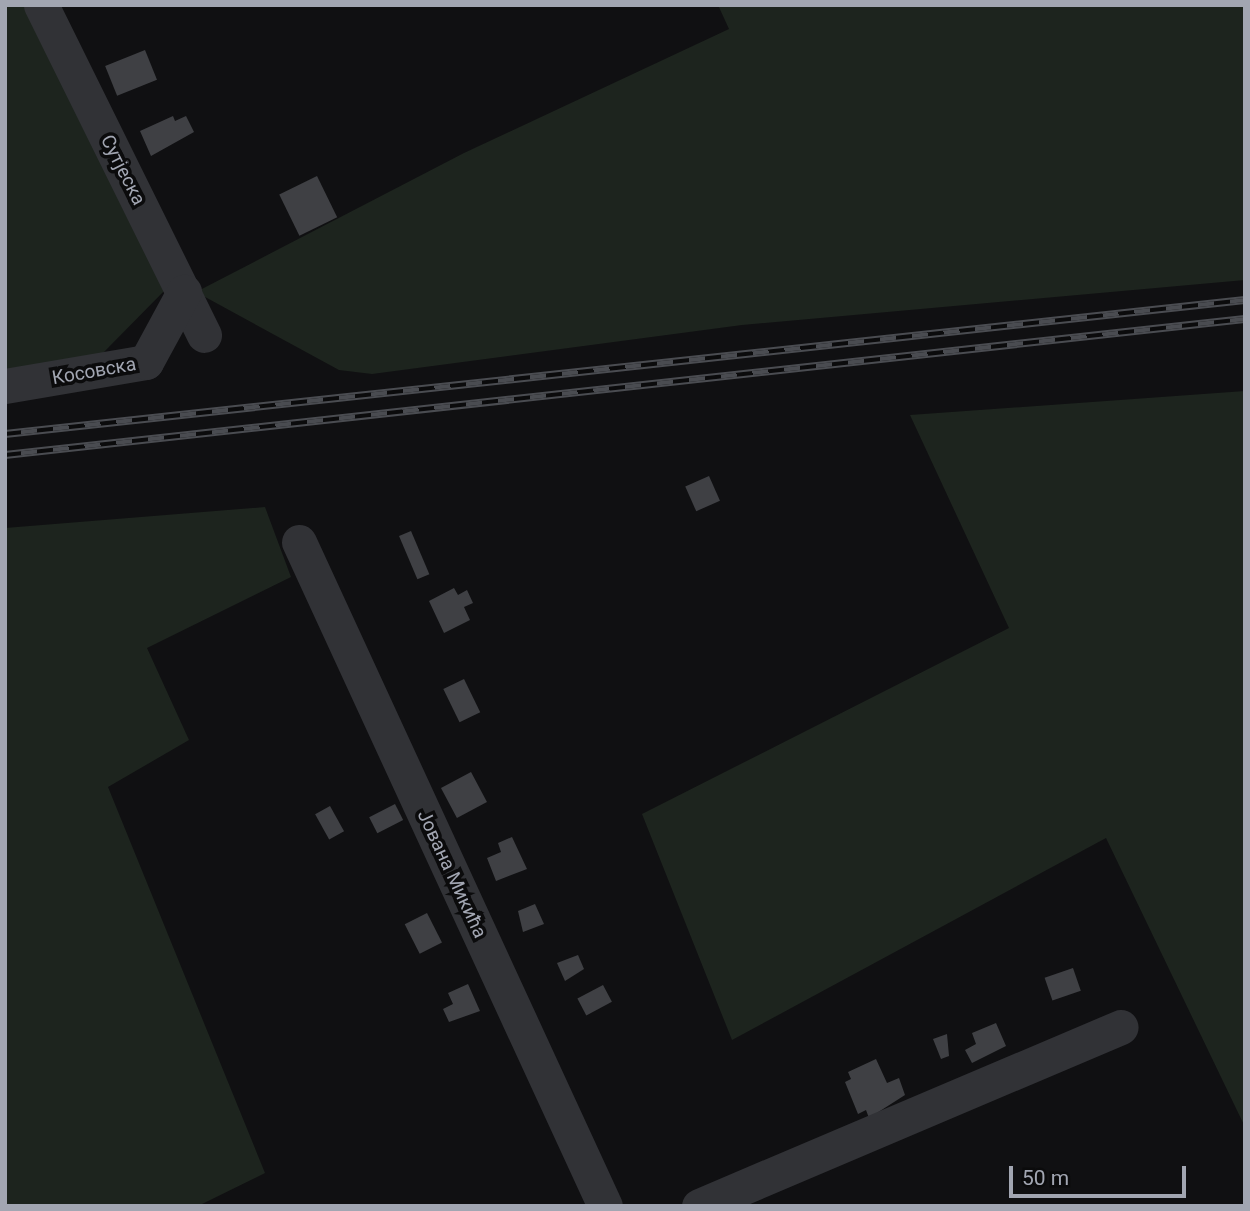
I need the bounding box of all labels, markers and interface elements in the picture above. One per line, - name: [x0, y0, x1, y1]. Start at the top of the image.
- street label: Сутјеска: [96, 131, 150, 209]
- street label: Косовска: [50, 352, 138, 390]
- street label: Јована Микића: [412, 806, 492, 942]
- scale bar: [1012, 1152, 1189, 1196]
- text: 50 m: [1022, 1166, 1069, 1190]

